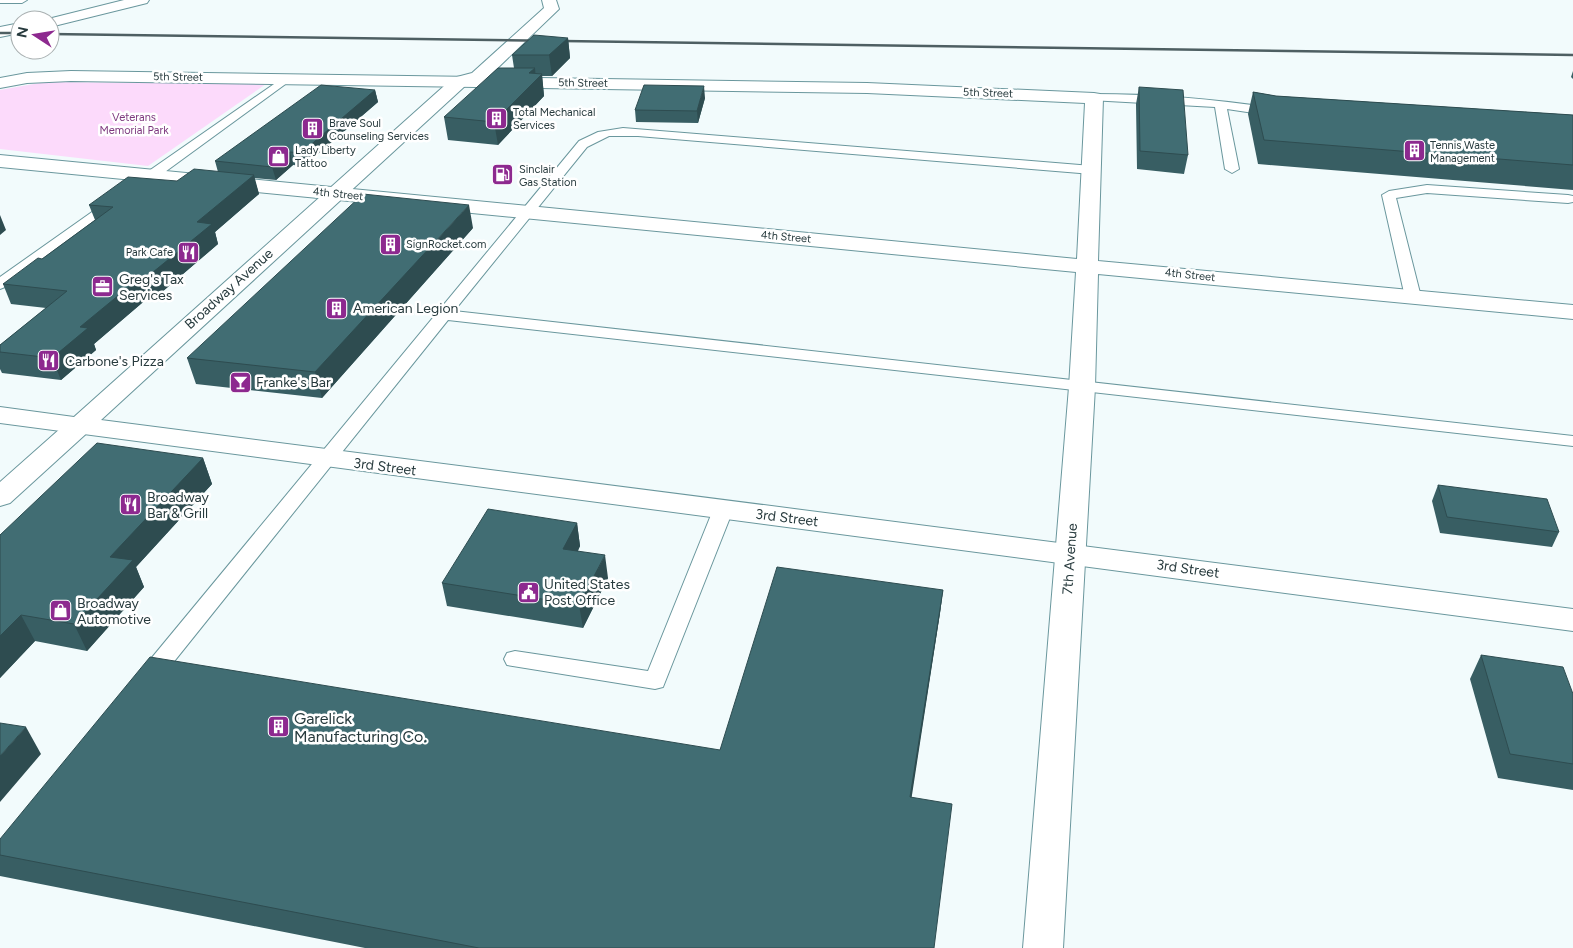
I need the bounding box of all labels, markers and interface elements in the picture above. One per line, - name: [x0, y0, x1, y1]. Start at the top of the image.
- north arrow: [10, 10, 60, 60]
- text: N: [13, 25, 32, 39]
- street label: 5th Street: [153, 70, 203, 84]
- street label: 5th Street: [558, 76, 608, 90]
- street label: 5th Street: [963, 86, 1013, 100]
- building icon: Total Mechanical Services: [485, 106, 509, 130]
- place label: Total Mechanical Services: [513, 106, 595, 132]
- park label: Veterans Memorial Park: [100, 111, 169, 137]
- building icon: Brave Soul Counseling Services: [301, 117, 325, 141]
- place label: Brave Soul Counseling Services: [329, 117, 429, 143]
- building icon: Tennis Waste Management: [1402, 139, 1426, 163]
- place label: Tennis Waste Management: [1430, 139, 1495, 165]
- shop icon: Lady Liberty Tattoo: [267, 144, 291, 168]
- place label: Lady Liberty Tattoo: [295, 144, 356, 170]
- fuel station icon: Sinclair Gas Station: [491, 163, 515, 187]
- place label: Sinclair Gas Station: [519, 163, 577, 189]
- street label: 4th Street: [312, 185, 364, 203]
- street label: 4th Street: [760, 228, 812, 246]
- building icon: SignRocket.com: [378, 232, 402, 256]
- place label: SignRocket.com: [406, 238, 486, 251]
- restaurant icon: Park Cafe: [177, 240, 201, 264]
- street label: Broadway Avenue: [181, 245, 277, 333]
- place label: Park Cafe: [126, 246, 173, 259]
- street label: 4th Street: [1164, 266, 1216, 284]
- place label: Greg's Tax Services: [119, 271, 184, 304]
- office icon: Greg's Tax Services: [91, 275, 115, 299]
- building icon: American Legion: [325, 296, 349, 320]
- place label: American Legion: [353, 300, 459, 317]
- restaurant icon: Carbone's Pizza: [37, 349, 61, 373]
- place label: Carbone's Pizza: [65, 353, 164, 370]
- bar icon: Franke's Bar: [228, 370, 252, 394]
- place label: Franke's Bar: [256, 374, 331, 391]
- street label: 3rd Street: [353, 455, 417, 479]
- place label: Broadway Bar & Grill: [147, 489, 210, 522]
- restaurant icon: Broadway Bar & Grill: [119, 493, 143, 517]
- street label: 3rd Street: [755, 506, 819, 530]
- street label: 7th Avenue: [1059, 522, 1081, 595]
- street label: 3rd Street: [1156, 556, 1220, 582]
- place label: United States Post Office: [544, 576, 630, 609]
- public building icon: United States Post Office: [516, 580, 540, 604]
- place label: Broadway Automotive: [77, 595, 151, 628]
- shop icon: Broadway Automotive: [49, 599, 73, 623]
- place label: Garelick Manufacturing Co.: [294, 709, 427, 746]
- building icon: Garelick Manufacturing Co.: [266, 715, 290, 739]

